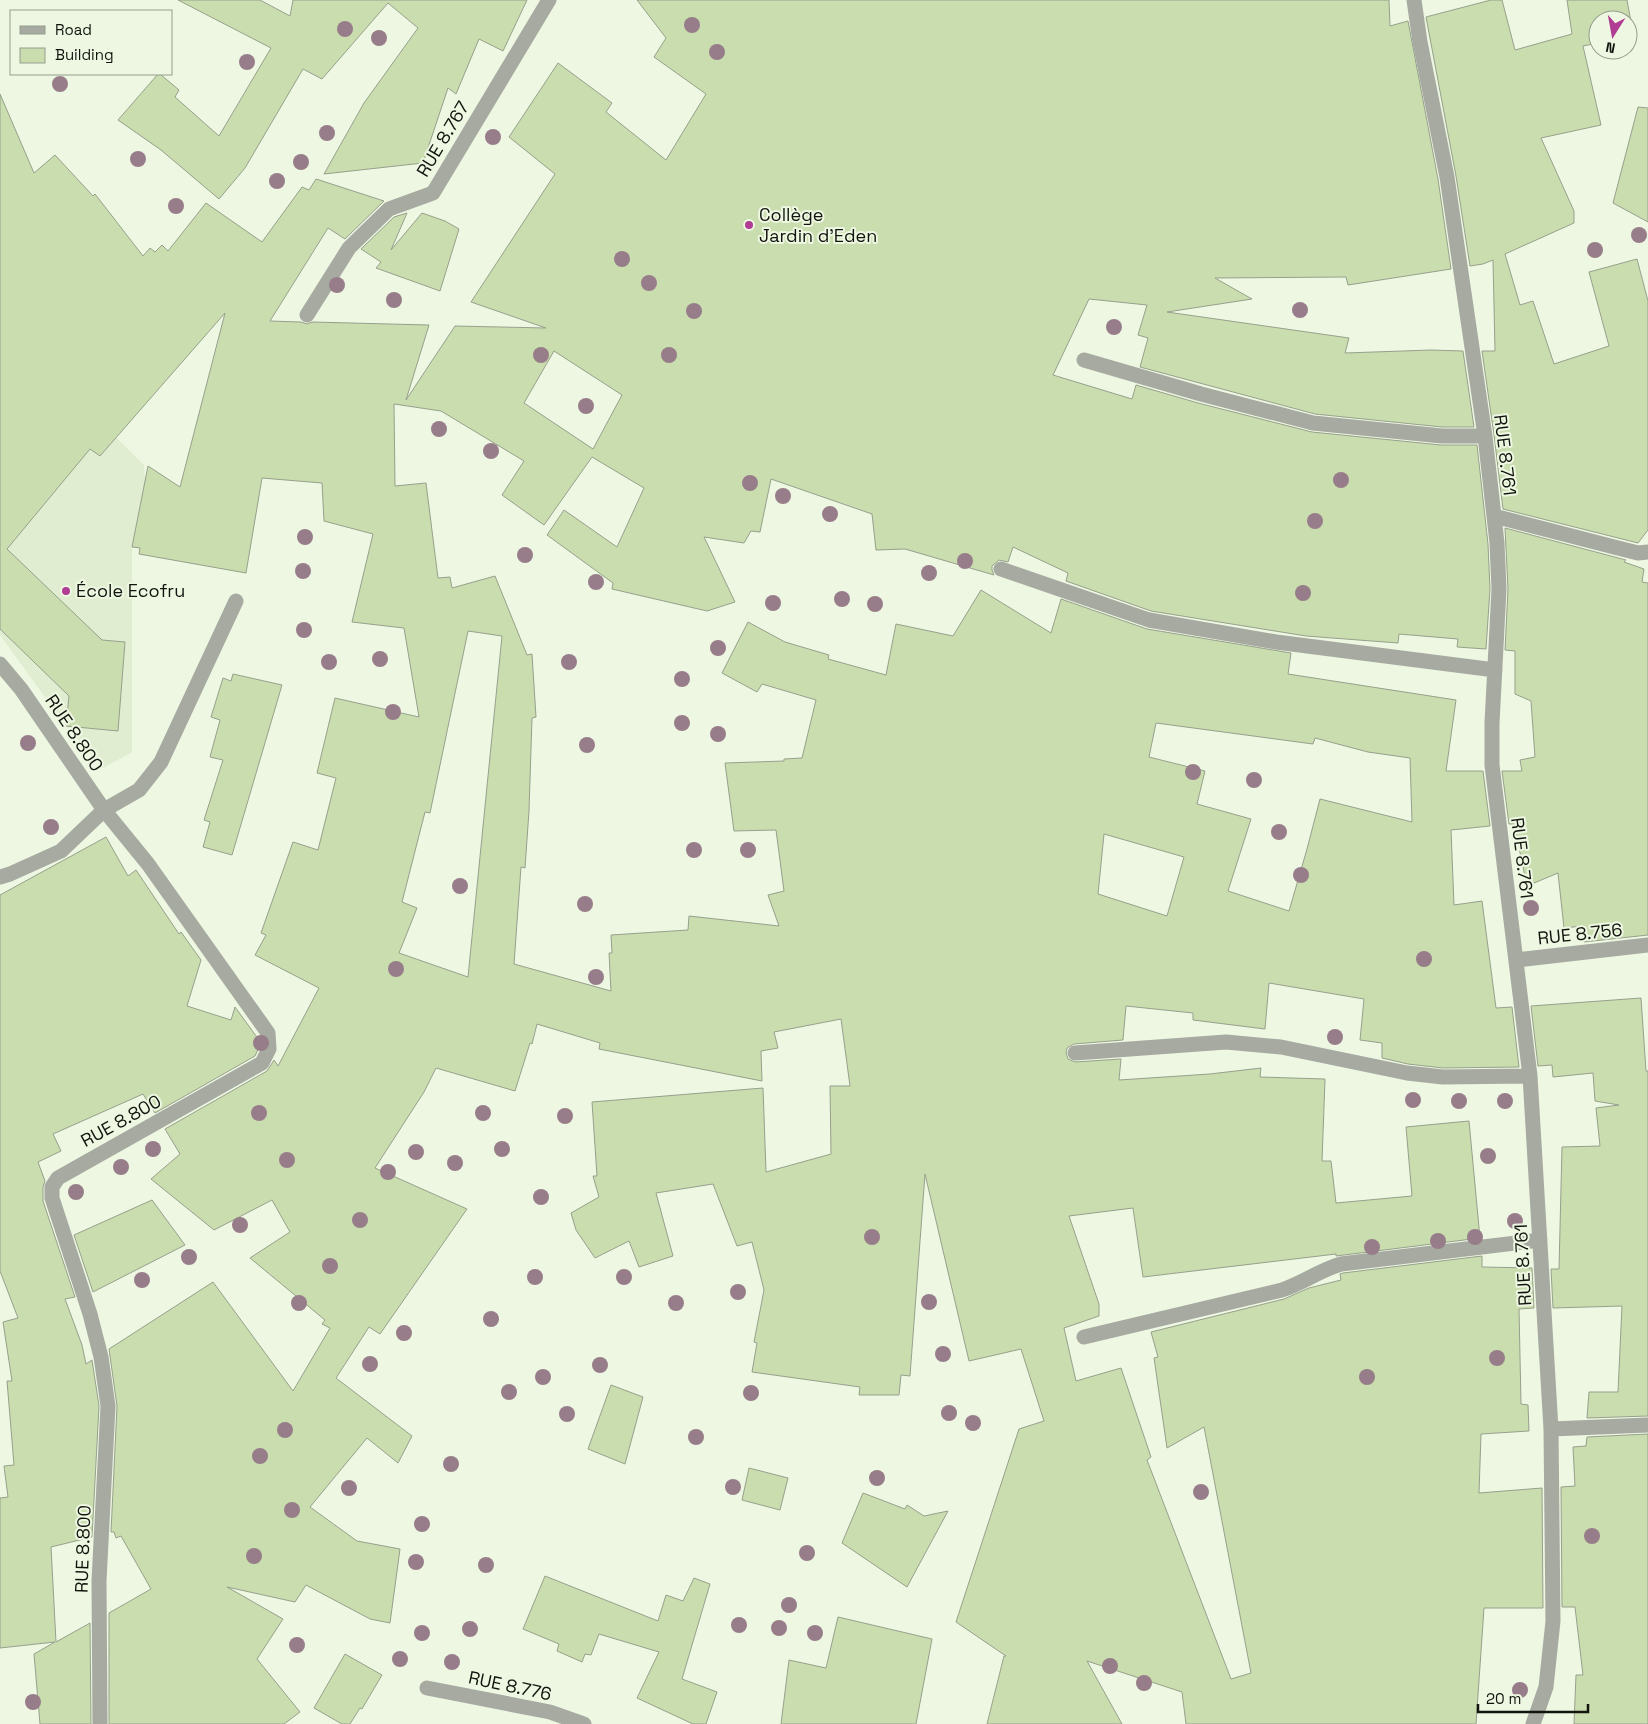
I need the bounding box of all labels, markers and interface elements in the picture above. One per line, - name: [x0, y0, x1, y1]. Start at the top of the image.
- legend: [10, 10, 172, 75]
- north arrow: [1588, 10, 1638, 60]
- text: Road: [55, 20, 92, 39]
- text: N: [1604, 38, 1617, 57]
- text: Building: [55, 45, 114, 64]
- street label: RUE 8.767: [411, 97, 474, 181]
- place label: Collège Jardin d'Eden: [759, 203, 877, 247]
- marker: Collège Jardin d'Eden: [743, 219, 755, 231]
- street label: RUE 8.761: [1489, 413, 1522, 497]
- place label: École Ecofru: [76, 579, 185, 602]
- marker: École Ecofru: [60, 585, 72, 597]
- street label: RUE 8.800: [40, 690, 109, 776]
- street label: RUE 8.761: [1506, 816, 1539, 900]
- street label: RUE 8.756: [1536, 918, 1624, 949]
- street label: RUE 8.800: [77, 1089, 165, 1152]
- street label: RUE 8.761: [1509, 1224, 1536, 1306]
- street label: RUE 8.800: [69, 1505, 96, 1593]
- street label: RUE 8.776: [466, 1665, 554, 1706]
- scale bar: [1478, 1682, 1588, 1714]
- text: 20 m: [1486, 1689, 1521, 1708]

